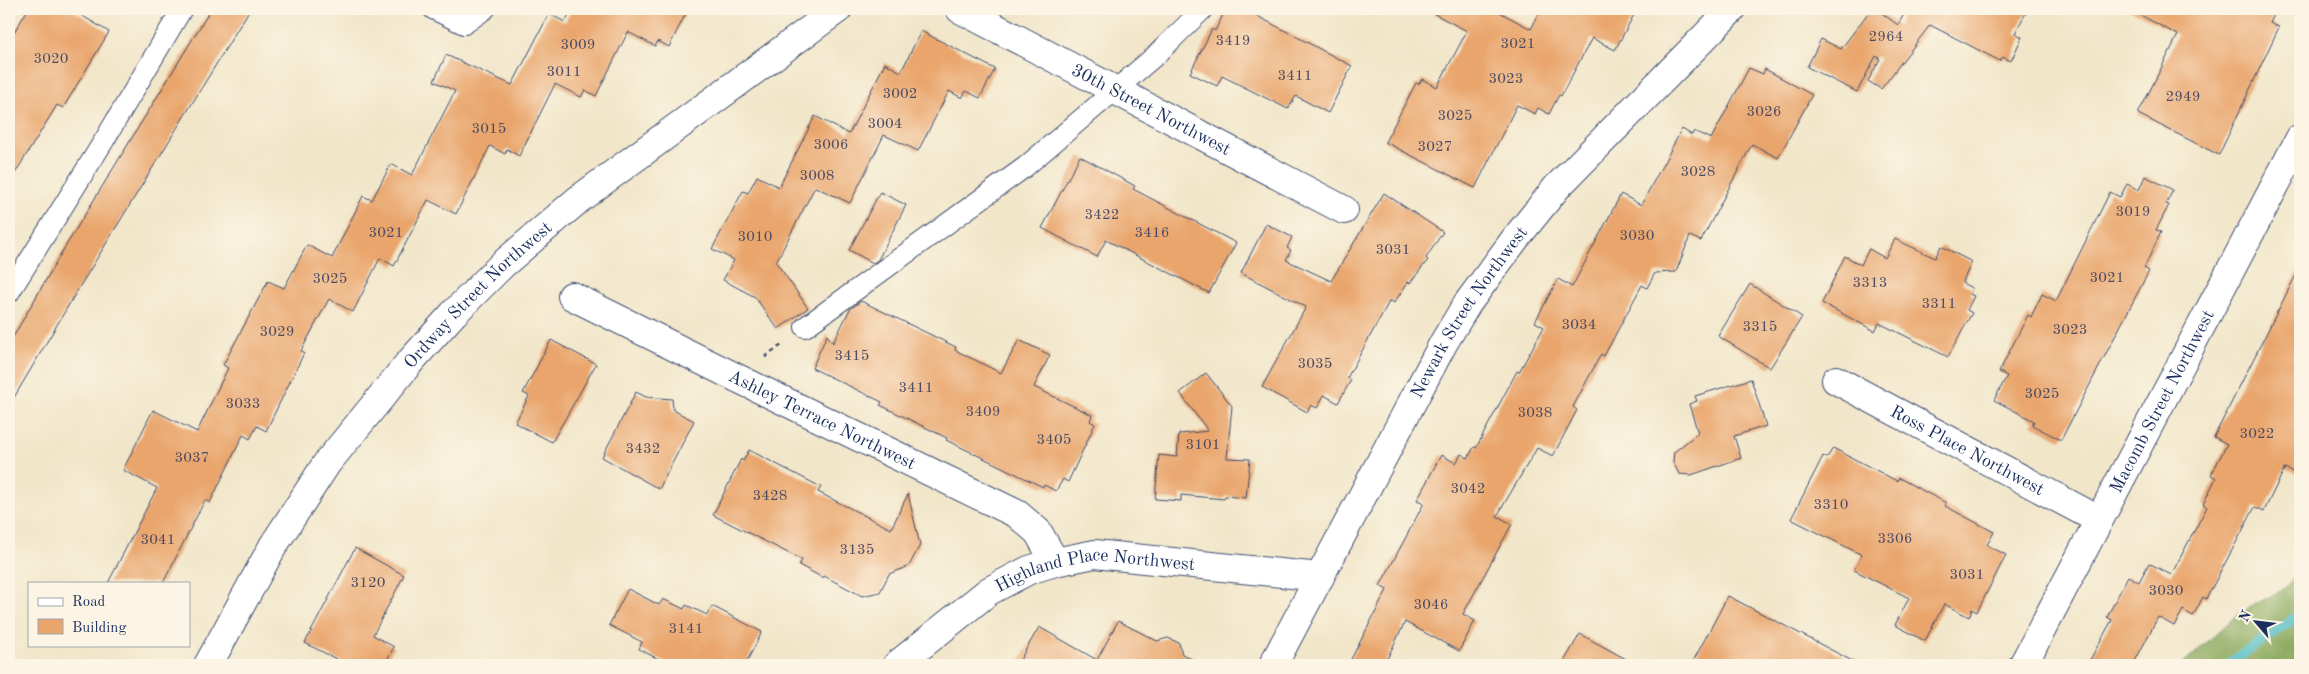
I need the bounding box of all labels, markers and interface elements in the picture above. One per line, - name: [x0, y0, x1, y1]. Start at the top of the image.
- house number: 2964: [1869, 30, 1903, 45]
- house number: 3419: [1216, 34, 1250, 49]
- house number: 3021: [1501, 37, 1535, 52]
- house number: 3009: [561, 38, 595, 53]
- house number: 3020: [34, 52, 68, 67]
- street label: 30th Street Northwest: [1068, 61, 1233, 159]
- house number: 3011: [547, 65, 581, 80]
- house number: 3411: [1278, 69, 1312, 84]
- house number: 3023: [1489, 72, 1523, 87]
- house number: 3002: [883, 87, 917, 102]
- house number: 2949: [2166, 90, 2200, 105]
- house number: 3026: [1747, 105, 1781, 120]
- house number: 3025: [1438, 109, 1472, 124]
- house number: 3004: [868, 117, 902, 132]
- house number: 3015: [472, 122, 506, 137]
- house number: 3006: [814, 138, 848, 153]
- house number: 3027: [1418, 140, 1452, 155]
- house number: 3028: [1681, 165, 1715, 180]
- house number: 3008: [800, 169, 834, 184]
- house number: 3019: [2116, 205, 2150, 220]
- house number: 3422: [1085, 208, 1119, 223]
- street label: Ordway Street Northwest: [401, 218, 556, 372]
- street label: Newark Street Northwest: [1408, 223, 1531, 401]
- house number: 3021: [369, 226, 403, 241]
- house number: 3416: [1135, 226, 1169, 241]
- house number: 3030: [1620, 229, 1654, 244]
- house number: 3010: [738, 230, 772, 245]
- house number: 3031: [1376, 243, 1410, 258]
- house number: 3021: [2090, 271, 2124, 286]
- house number: 3025: [313, 272, 347, 287]
- house number: 3313: [1853, 276, 1887, 291]
- house number: 3311: [1922, 297, 1956, 312]
- street label: Macomb Street Northwest: [2107, 307, 2218, 496]
- house number: 3034: [1562, 318, 1596, 333]
- house number: 3315: [1743, 320, 1777, 335]
- house number: 3023: [2053, 323, 2087, 338]
- house number: 3029: [260, 325, 294, 340]
- house number: 3415: [835, 349, 869, 364]
- house number: 3035: [1298, 357, 1332, 372]
- street label: Ashley Terrace Northwest: [725, 367, 918, 473]
- house number: 3411: [899, 381, 933, 396]
- house number: 3025: [2025, 387, 2059, 402]
- house number: 3033: [226, 397, 260, 412]
- street label: Ross Place Northwest: [1887, 403, 2047, 499]
- house number: 3409: [966, 405, 1000, 420]
- house number: 3038: [1518, 406, 1552, 421]
- house number: 3022: [2240, 427, 2274, 442]
- house number: 3405: [1037, 433, 1071, 448]
- house number: 3101: [1186, 438, 1220, 453]
- house number: 3432: [626, 442, 660, 457]
- house number: 3037: [175, 451, 209, 466]
- house number: 3042: [1451, 482, 1485, 497]
- house number: 3428: [753, 489, 787, 504]
- house number: 3310: [1814, 498, 1848, 513]
- house number: 3306: [1878, 532, 1912, 547]
- house number: 3041: [141, 533, 175, 548]
- house number: 3135: [840, 543, 874, 558]
- street label: Highland Place Northwest: [992, 546, 1196, 596]
- house number: 3031: [1950, 568, 1984, 583]
- house number: 3120: [351, 576, 385, 591]
- legend: [28, 582, 190, 646]
- house number: 3030: [2149, 584, 2183, 599]
- text: Road: [72, 595, 106, 610]
- north arrow: [2232, 596, 2282, 646]
- house number: 3046: [1414, 598, 1448, 613]
- text: N: [2237, 608, 2254, 624]
- text: Building: [72, 621, 127, 636]
- house number: 3141: [669, 622, 703, 637]

